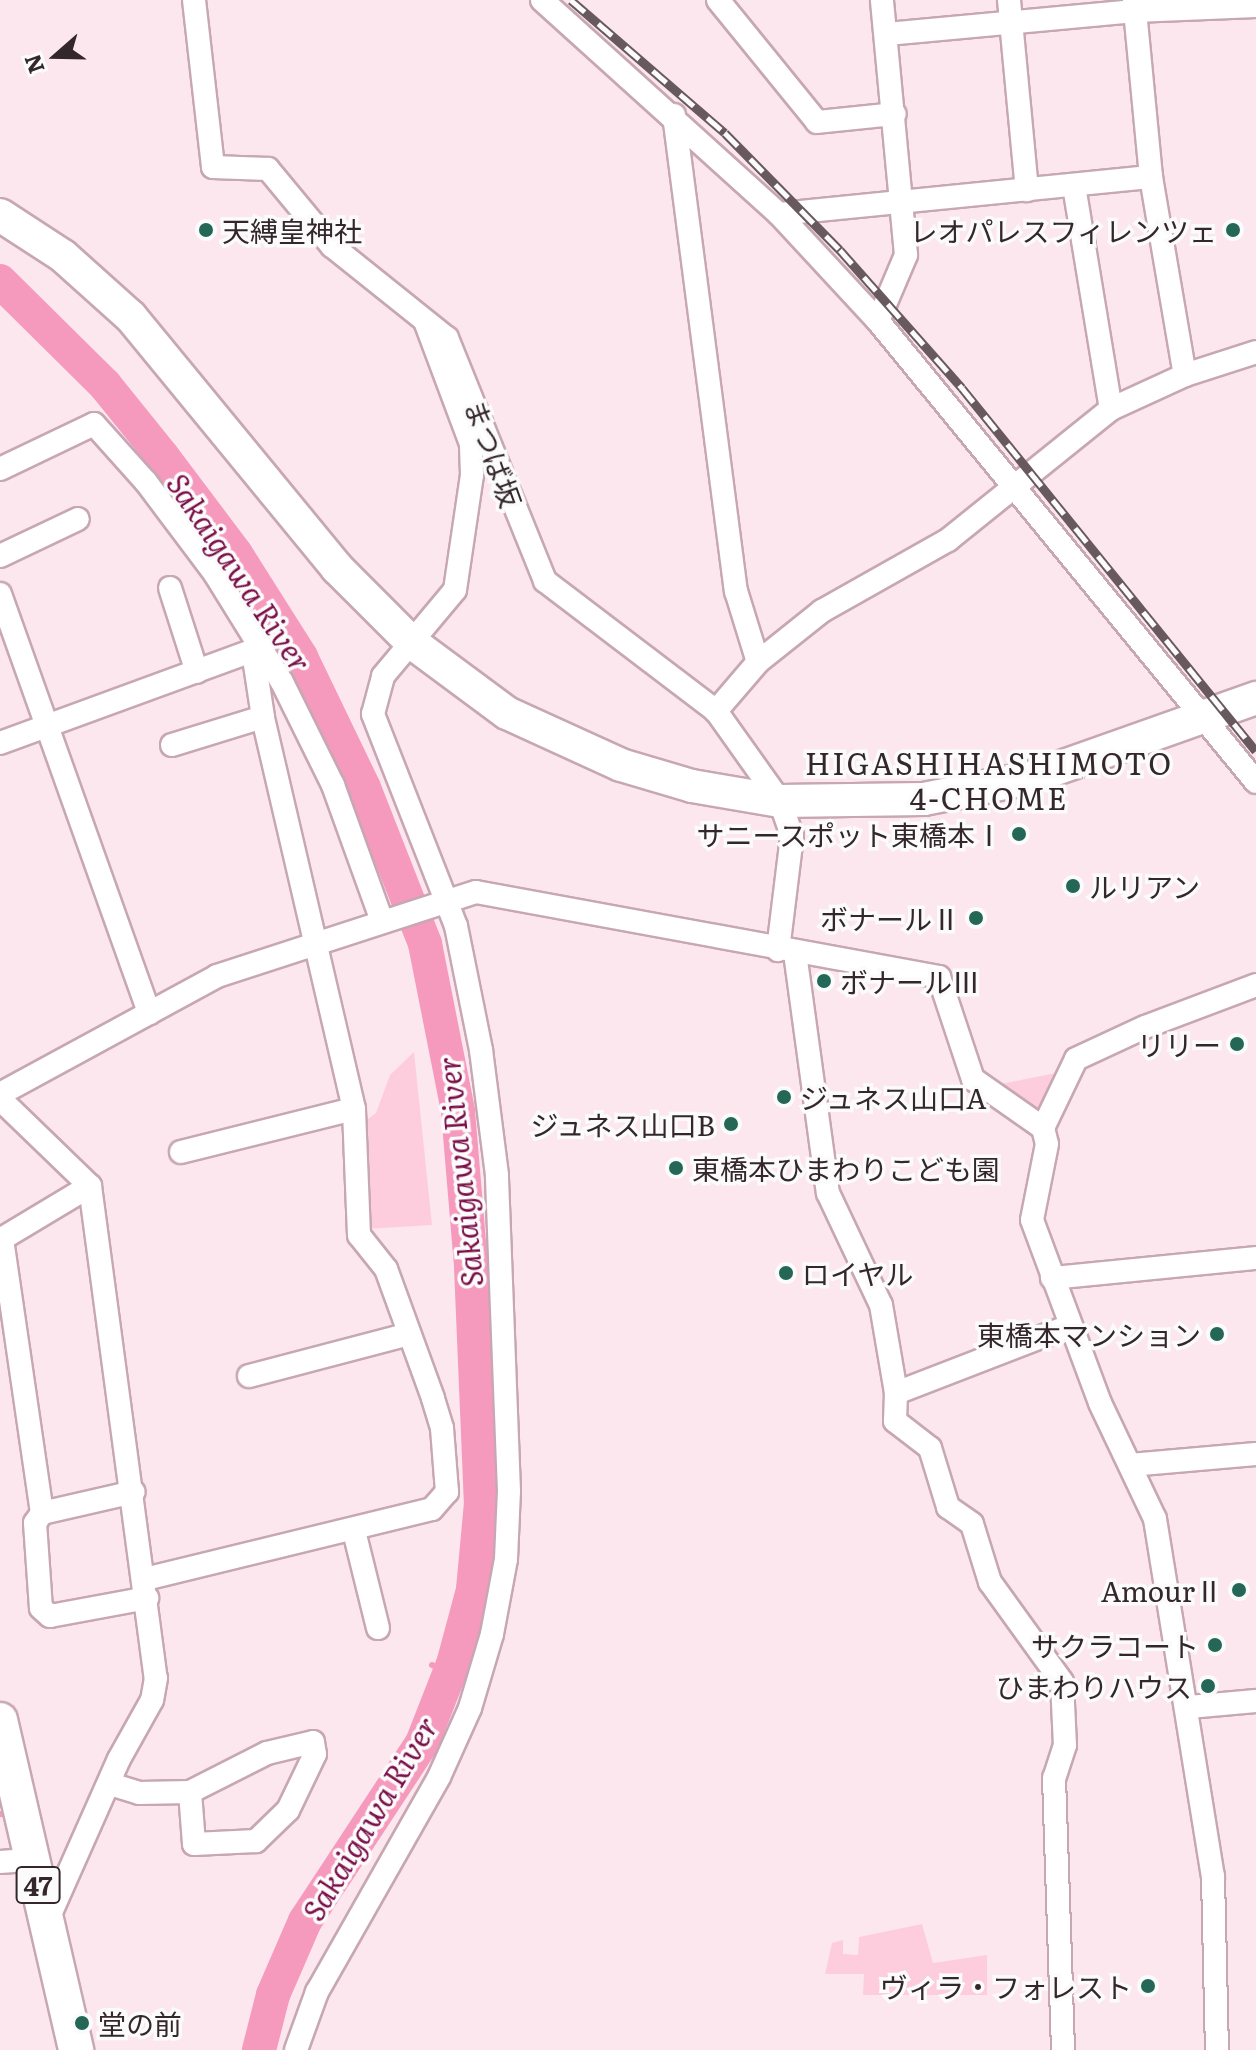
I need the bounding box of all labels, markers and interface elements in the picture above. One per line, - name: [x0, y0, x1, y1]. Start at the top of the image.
- north arrow: [16, 16, 96, 96]
- text: N: [14, 50, 52, 79]
- place label: 天縛皇神社: [222, 213, 362, 247]
- place label: レオパレスフィレンツェ: [909, 213, 1217, 247]
- marker: 天縛皇神社: [197, 221, 215, 239]
- marker: レオパレスフィレンツェ: [1224, 221, 1242, 239]
- street label: まつば坂: [459, 395, 529, 511]
- water label: Sakaigawa River: [160, 466, 320, 678]
- district label: HIGASHIHASHIMOTO 4-CHOME: [805, 744, 1173, 814]
- place label: サニースポット東橋本Ⅰ: [695, 817, 1003, 851]
- marker: サニースポット東橋本Ⅰ: [1010, 825, 1028, 843]
- place label: ルリアン: [1089, 869, 1201, 903]
- marker: ルリアン: [1064, 877, 1082, 895]
- place label: ボナールⅡ: [820, 901, 960, 935]
- marker: ボナールⅡ: [967, 909, 985, 927]
- place label: ボナールⅢ: [840, 964, 980, 998]
- marker: ボナールⅢ: [815, 972, 833, 990]
- place label: リリー: [1137, 1027, 1221, 1061]
- marker: リリー: [1228, 1035, 1246, 1053]
- water label: Sakaigawa River: [429, 1055, 489, 1289]
- place label: ジュネス山口A: [800, 1080, 989, 1114]
- marker: ジュネス山口A: [775, 1088, 793, 1106]
- place label: ジュネス山口B: [529, 1107, 715, 1141]
- marker: ジュネス山口B: [722, 1115, 740, 1133]
- place label: 東橋本ひまわりこども園: [692, 1151, 1000, 1185]
- marker: 東橋本ひまわりこども園: [667, 1159, 685, 1177]
- place label: ロイヤル: [802, 1256, 914, 1290]
- marker: ロイヤル: [777, 1264, 795, 1282]
- place label: 東橋本マンション: [977, 1317, 1201, 1351]
- marker: 東橋本マンション: [1208, 1325, 1226, 1343]
- place label: AmourⅡ: [1101, 1573, 1223, 1607]
- marker: AmourⅡ: [1230, 1581, 1248, 1599]
- place label: サクラコート: [1031, 1628, 1199, 1662]
- marker: サクラコート: [1206, 1636, 1224, 1654]
- place label: ひまわりハウス: [996, 1669, 1192, 1703]
- marker: ひまわりハウス: [1199, 1677, 1217, 1695]
- water label: Sakaigawa River: [294, 1710, 444, 1926]
- road number: 47: [14, 1863, 62, 1907]
- place label: ヴィラ・フォレスト: [880, 1969, 1132, 2003]
- marker: ヴィラ・フォレスト: [1139, 1977, 1157, 1995]
- place label: 堂の前: [98, 2006, 182, 2040]
- marker: 堂の前: [73, 2014, 91, 2032]

